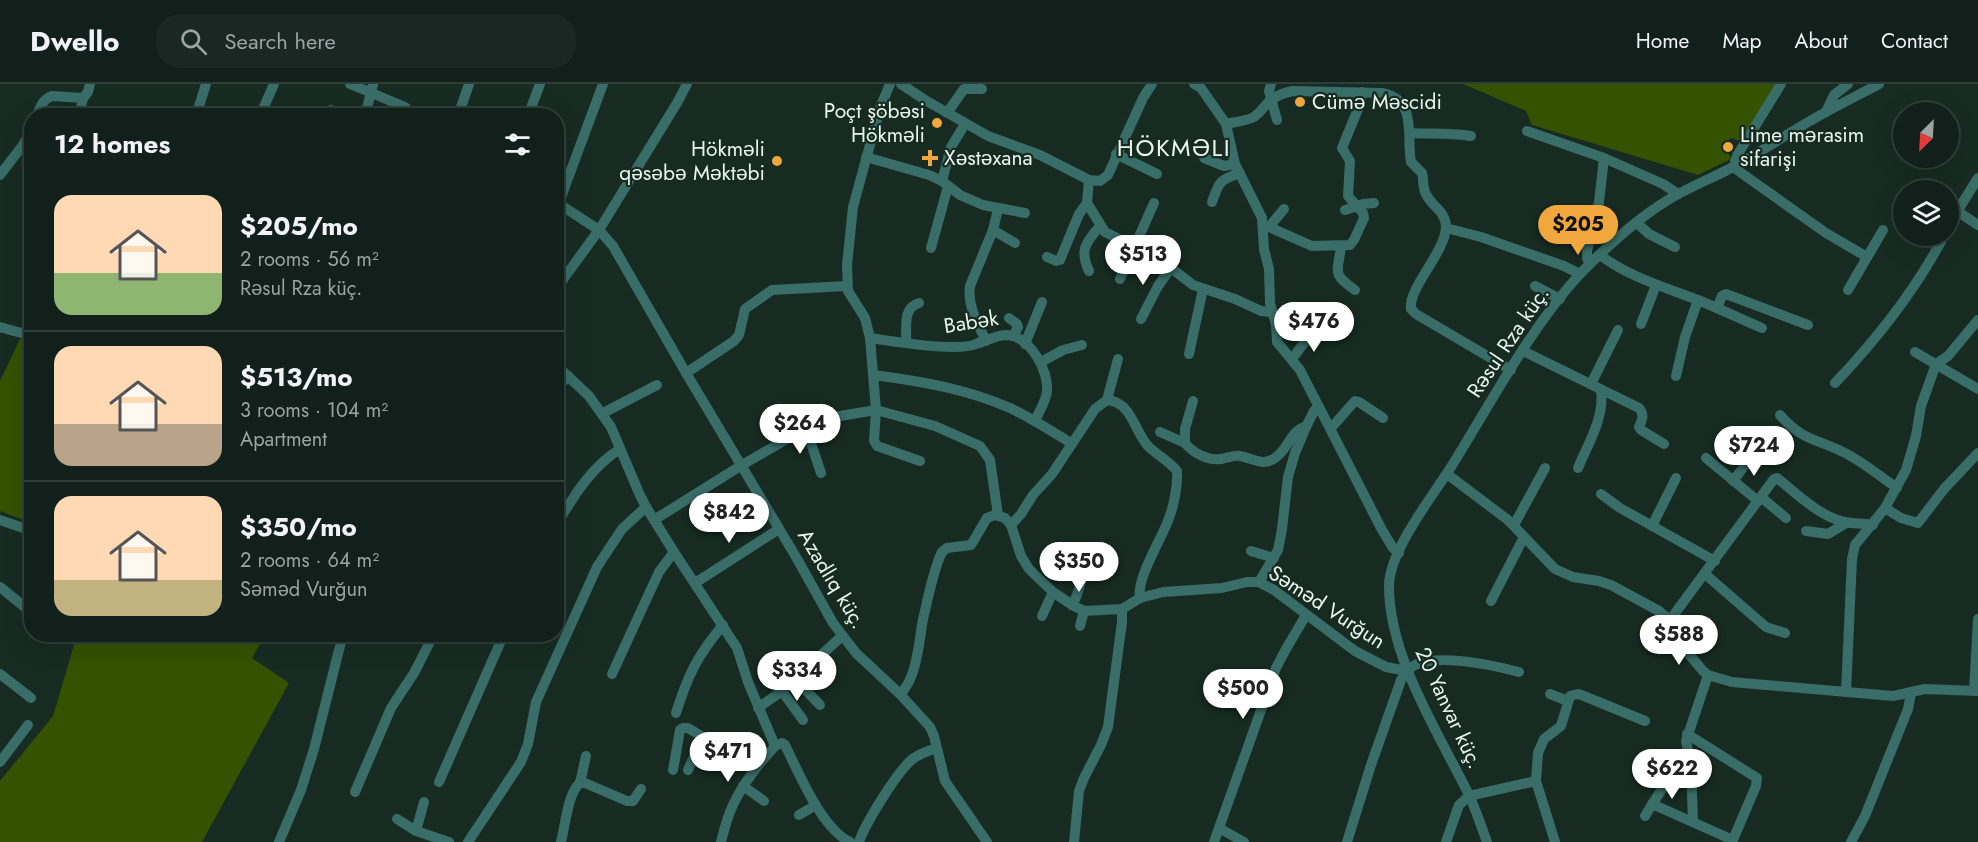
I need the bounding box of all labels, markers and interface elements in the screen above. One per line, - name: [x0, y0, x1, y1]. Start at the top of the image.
- search box: [156, 14, 576, 68]
- text: Dwello: [30, 21, 120, 62]
- icon: search: [177, 25, 210, 58]
- text: Search here: [225, 25, 336, 57]
- text: Home: [1636, 26, 1689, 56]
- text: Map: [1722, 26, 1762, 56]
- text: About: [1795, 26, 1848, 56]
- text: Contact: [1881, 26, 1948, 56]
- place label: Cümə Məscidi: [1312, 87, 1442, 117]
- marker: Cümə Məscidi: [1293, 95, 1307, 109]
- place label: Poçt şöbəsi Hökməli: [824, 96, 925, 150]
- north arrow: [1893, 102, 1959, 168]
- map controls: [1893, 102, 1959, 246]
- marker: Poçt şöbəsi Hökməli: [930, 116, 944, 130]
- place label: Lime mərasim sifarişi: [1740, 120, 1864, 174]
- text: 12 homes: [54, 125, 170, 163]
- icon: filters: [501, 128, 534, 161]
- district label: HÖKMƏLI: [1117, 130, 1231, 165]
- place label: Hökməli qəsəbə Məktəbi: [619, 134, 765, 188]
- marker: Lime mərasim sifarişi: [1721, 140, 1735, 154]
- place label: Xəstəxana: [944, 143, 1033, 173]
- marker: Xəstəxana: [921, 149, 939, 167]
- marker: Hökməli qəsəbə Məktəbi: [770, 154, 784, 168]
- button: layers: [1893, 180, 1959, 246]
- pin: $205: [1542, 205, 1614, 256]
- text: $205/mo: [240, 207, 358, 245]
- text: $205: [1552, 210, 1604, 239]
- icon: home: [102, 219, 174, 291]
- pin: $513: [1107, 235, 1179, 286]
- text: $513: [1119, 240, 1167, 269]
- text: 2 rooms · 56 m²: [240, 245, 379, 274]
- text: Rəsul Rza küç.: [240, 274, 362, 303]
- street label: Rəsul Rza küç.: [1460, 280, 1556, 404]
- pin: $476: [1278, 302, 1350, 353]
- street label: Babək: [942, 303, 1001, 341]
- text: $476: [1288, 307, 1340, 336]
- text: $513/mo: [240, 358, 353, 396]
- icon: home: [102, 370, 174, 442]
- text: 3 rooms · 104 m²: [240, 396, 388, 425]
- pin: $264: [764, 404, 836, 455]
- text: $264: [774, 409, 826, 438]
- text: Apartment: [240, 425, 327, 454]
- pin: $724: [1718, 426, 1790, 477]
- text: $724: [1728, 431, 1780, 460]
- pin: $842: [693, 493, 765, 544]
- text: $842: [703, 498, 755, 527]
- text: $350/mo: [240, 508, 357, 546]
- icon: home: [102, 520, 174, 592]
- street label: Azadlıq küç.: [790, 523, 874, 635]
- pin: $350: [1043, 542, 1115, 593]
- text: 2 rooms · 64 m²: [240, 546, 379, 575]
- text: $350: [1054, 547, 1105, 576]
- street label: Səməd Vurğun: [1263, 558, 1391, 656]
- text: Səməd Vurğun: [240, 575, 367, 604]
- pin: $588: [1643, 615, 1715, 666]
- text: $588: [1654, 620, 1704, 649]
- street label: 20 Yanvar küç.: [1408, 642, 1490, 774]
- pin: $334: [761, 651, 833, 702]
- text: $334: [771, 656, 823, 685]
- pin: $500: [1207, 669, 1279, 720]
- text: $500: [1217, 674, 1269, 703]
- pin: $471: [692, 732, 764, 783]
- text: $471: [704, 737, 752, 766]
- pin: $622: [1636, 749, 1708, 800]
- text: $622: [1646, 754, 1698, 783]

